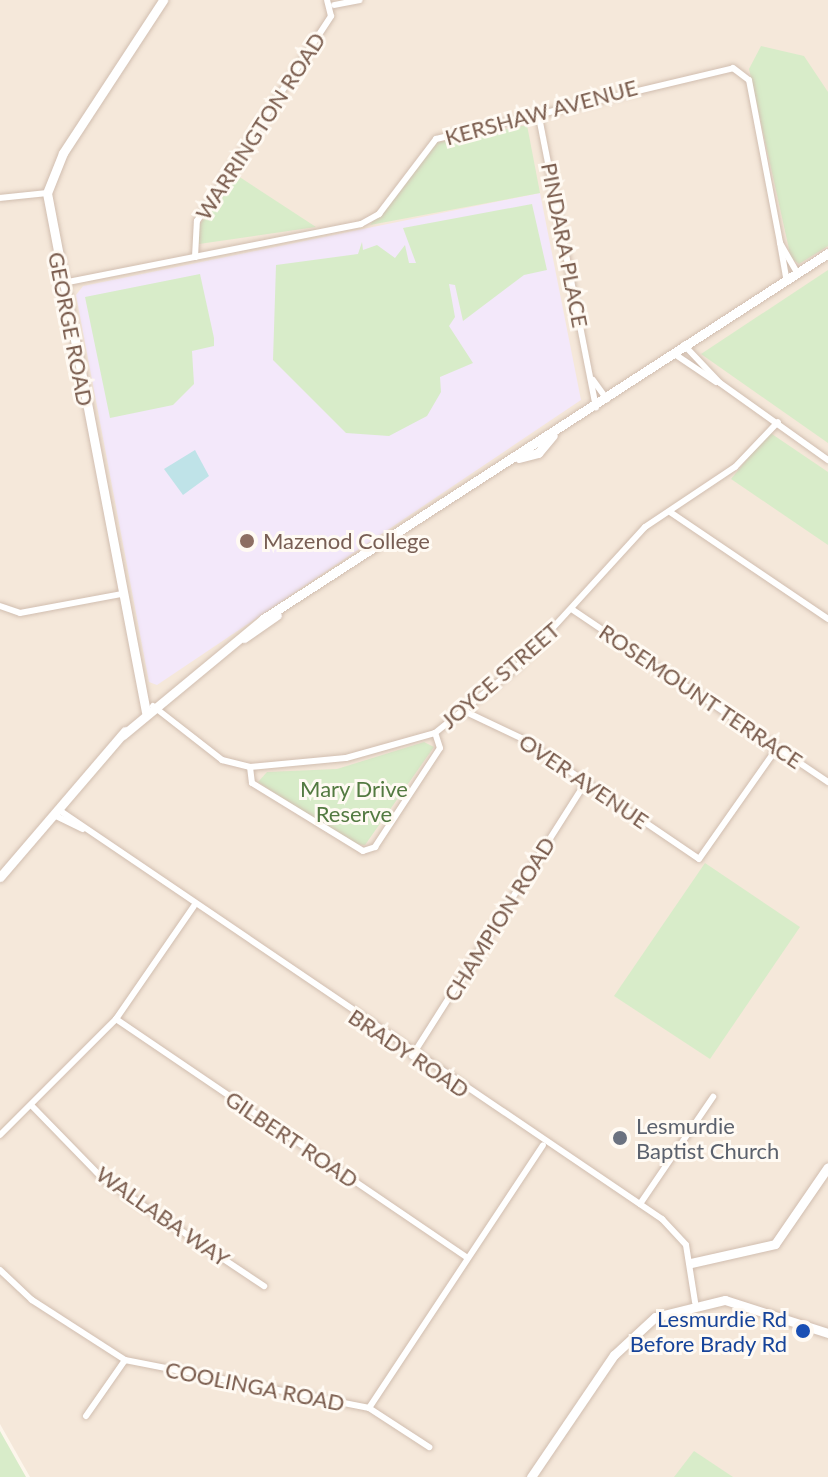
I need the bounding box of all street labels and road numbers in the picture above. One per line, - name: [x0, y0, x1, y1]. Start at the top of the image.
- street label: WARRINGTON ROAD: [190, 27, 330, 225]
- street label: KERSHAW AVENUE: [441, 73, 641, 151]
- street label: PINDARA PLACE: [536, 160, 594, 330]
- street label: GEORGE ROAD: [43, 250, 99, 408]
- street label: JOYCE STREET: [435, 616, 565, 734]
- street label: ROSEMOUNT TERRACE: [594, 618, 808, 774]
- street label: OVER AVENUE: [514, 728, 654, 834]
- street label: CHAMPION ROAD: [438, 832, 560, 1006]
- street label: BRADY ROAD: [343, 1003, 475, 1103]
- street label: GILBERT ROAD: [220, 1085, 364, 1193]
- street label: WALLABA WAY: [91, 1160, 235, 1272]
- street label: COOLINGA ROAD: [163, 1356, 347, 1416]

